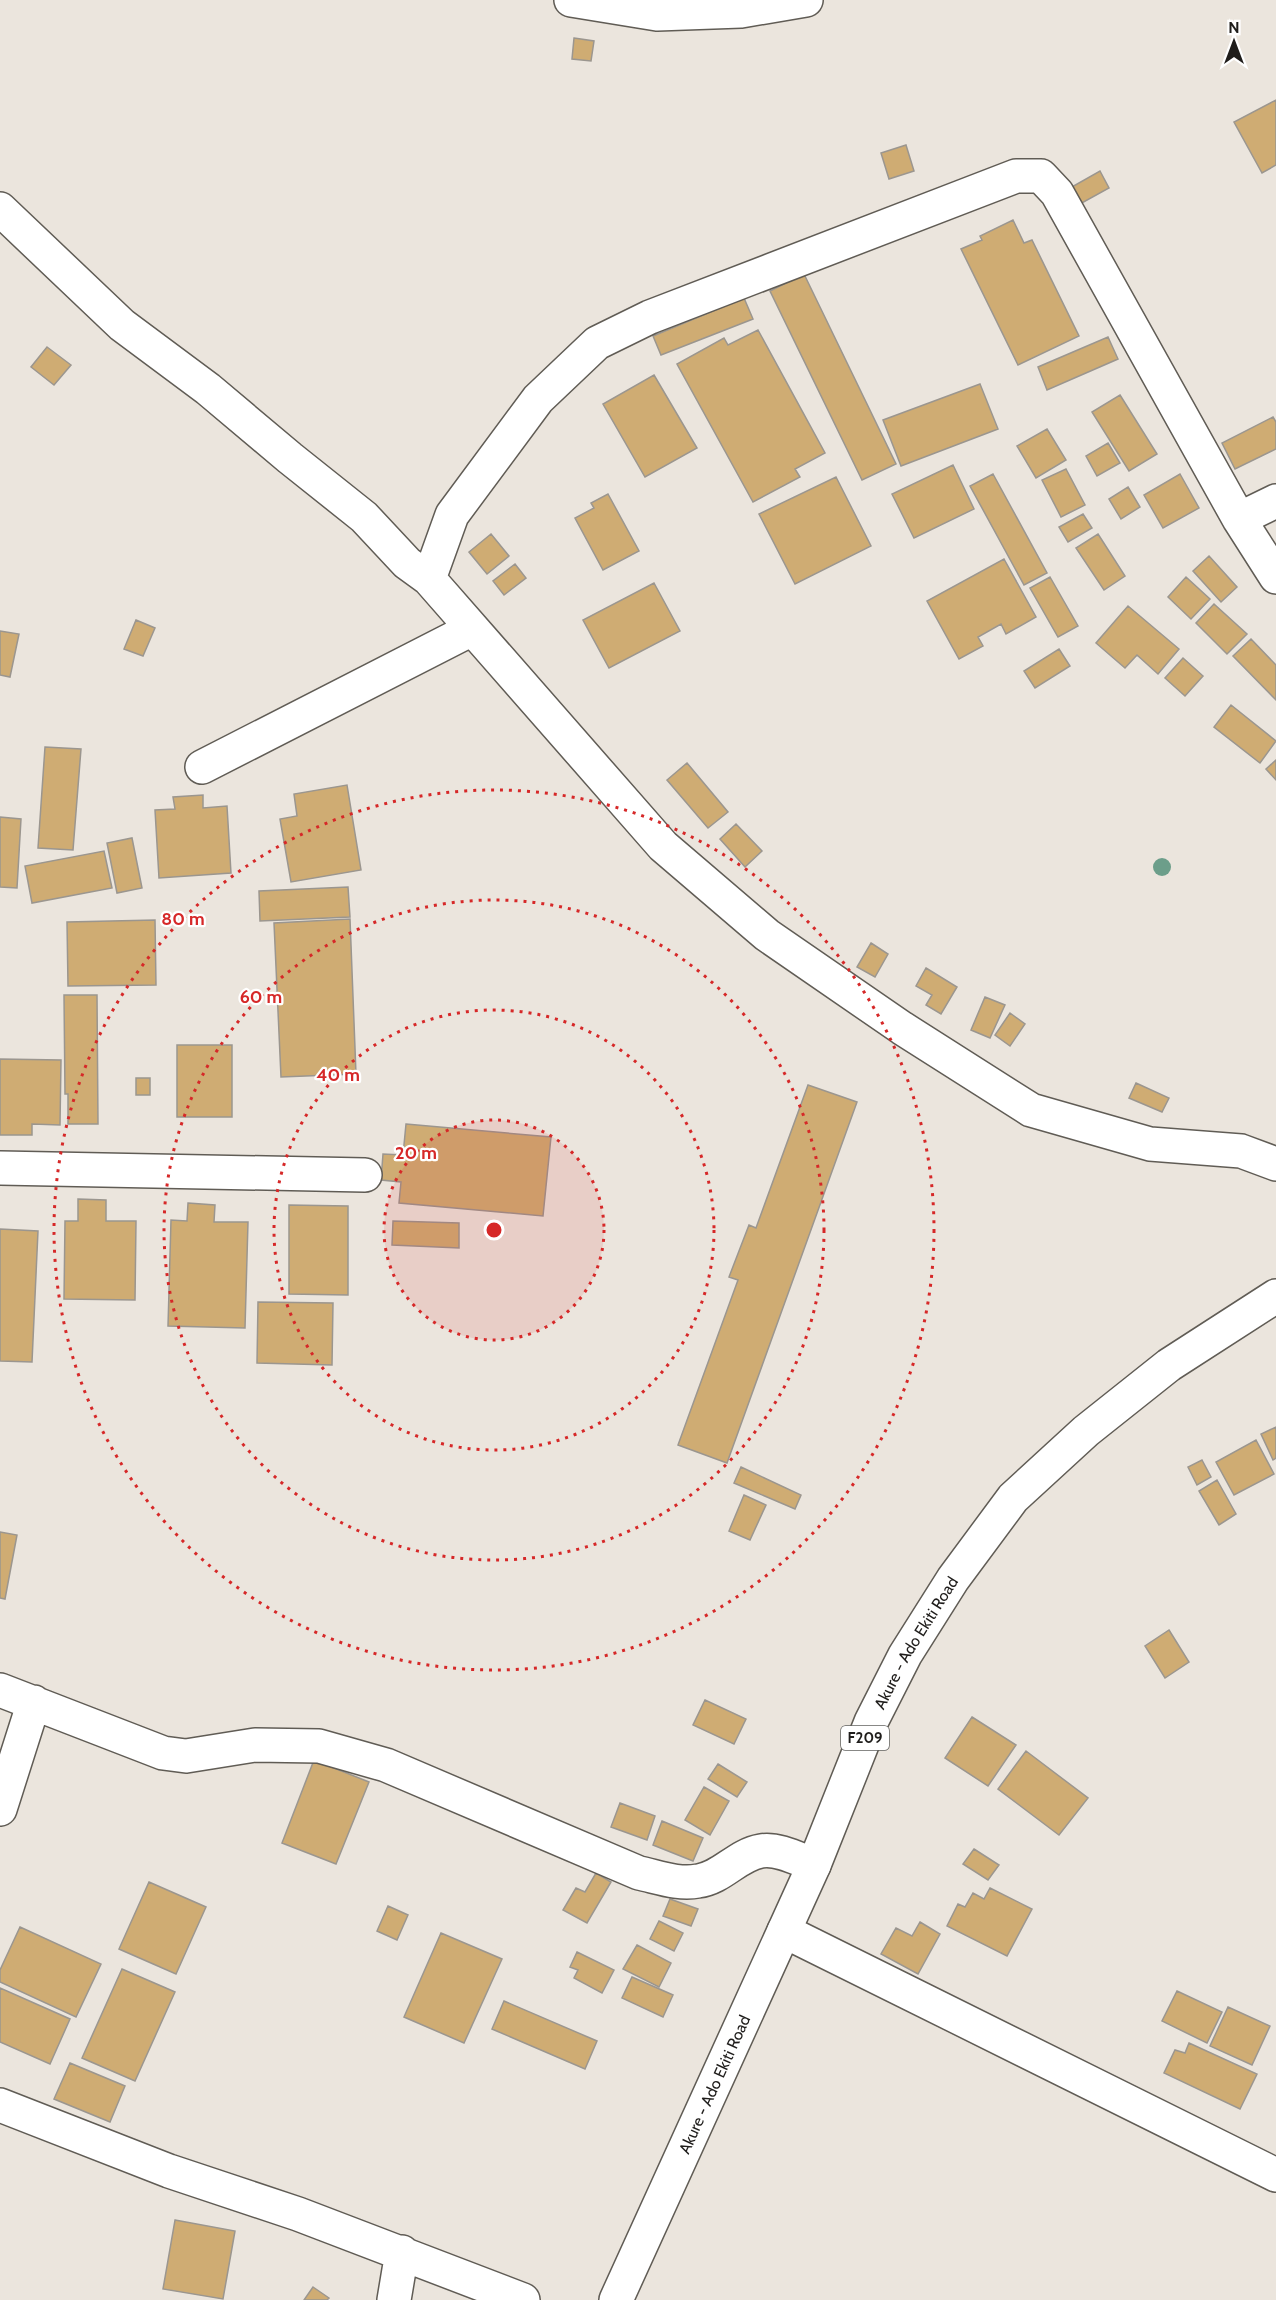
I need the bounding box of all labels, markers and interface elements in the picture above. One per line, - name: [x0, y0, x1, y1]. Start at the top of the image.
- north arrow: [1204, 12, 1264, 72]
- text: N: [1228, 18, 1240, 37]
- text: 80 m: [161, 908, 205, 930]
- text: 60 m: [240, 986, 282, 1008]
- text: 40 m: [316, 1064, 360, 1086]
- text: 20 m: [395, 1142, 437, 1164]
- centre of rings: [484, 1220, 504, 1240]
- street label: Akure - Ado Ekiti Road: [870, 1573, 962, 1712]
- road number: F209: [841, 1726, 889, 1750]
- street label: Akure - Ado Ekiti Road: [674, 2012, 754, 2157]

